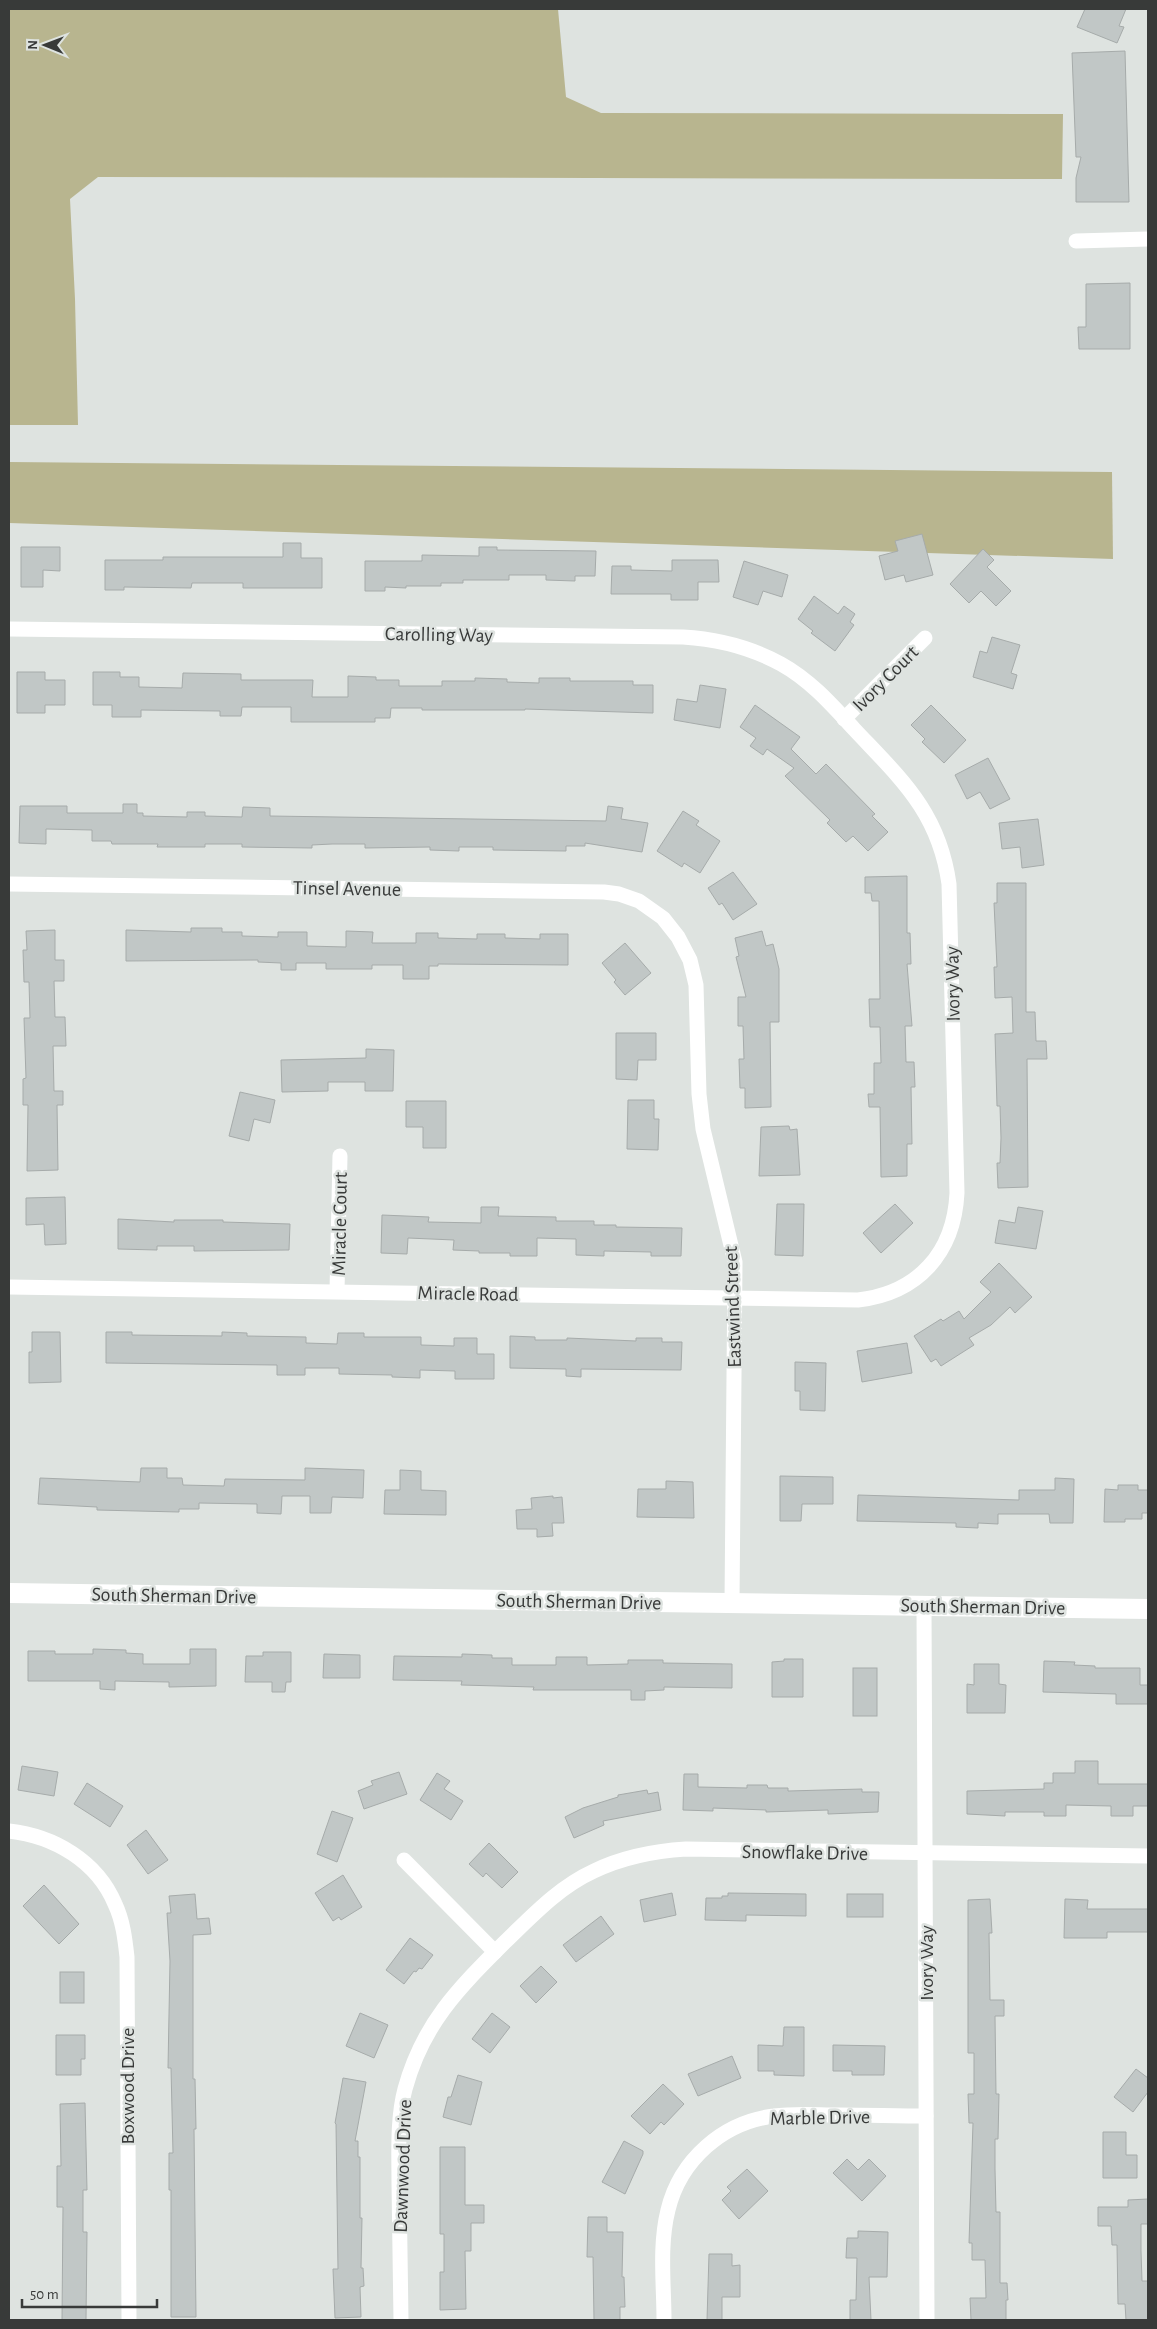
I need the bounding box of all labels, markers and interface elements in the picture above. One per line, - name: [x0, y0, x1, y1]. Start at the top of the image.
- north arrow: [20, 20, 70, 70]
- text: N: [26, 40, 40, 50]
- street label: Carolling Way: [385, 624, 494, 646]
- street label: Ivory Court: [849, 642, 923, 715]
- street label: Tinsel Avenue: [293, 878, 401, 900]
- street label: Ivory Way: [942, 946, 964, 1022]
- street label: Miracle Court: [329, 1171, 351, 1276]
- street label: Eastwind Street: [721, 1245, 745, 1368]
- street label: Miracle Road: [417, 1283, 519, 1305]
- street label: South Sherman Drive: [91, 1585, 257, 1607]
- street label: South Sherman Drive: [496, 1591, 662, 1613]
- street label: South Sherman Drive: [900, 1596, 1066, 1618]
- street label: Snowflake Drive: [742, 1842, 868, 1864]
- street label: Ivory Way: [917, 1925, 937, 2001]
- street label: Boxwood Drive: [118, 2028, 138, 2144]
- street label: Dawnwood Drive: [391, 2099, 415, 2233]
- street label: Marble Drive: [770, 2107, 870, 2129]
- scale bar: [22, 2276, 158, 2308]
- text: 50 m: [30, 2287, 59, 2302]

